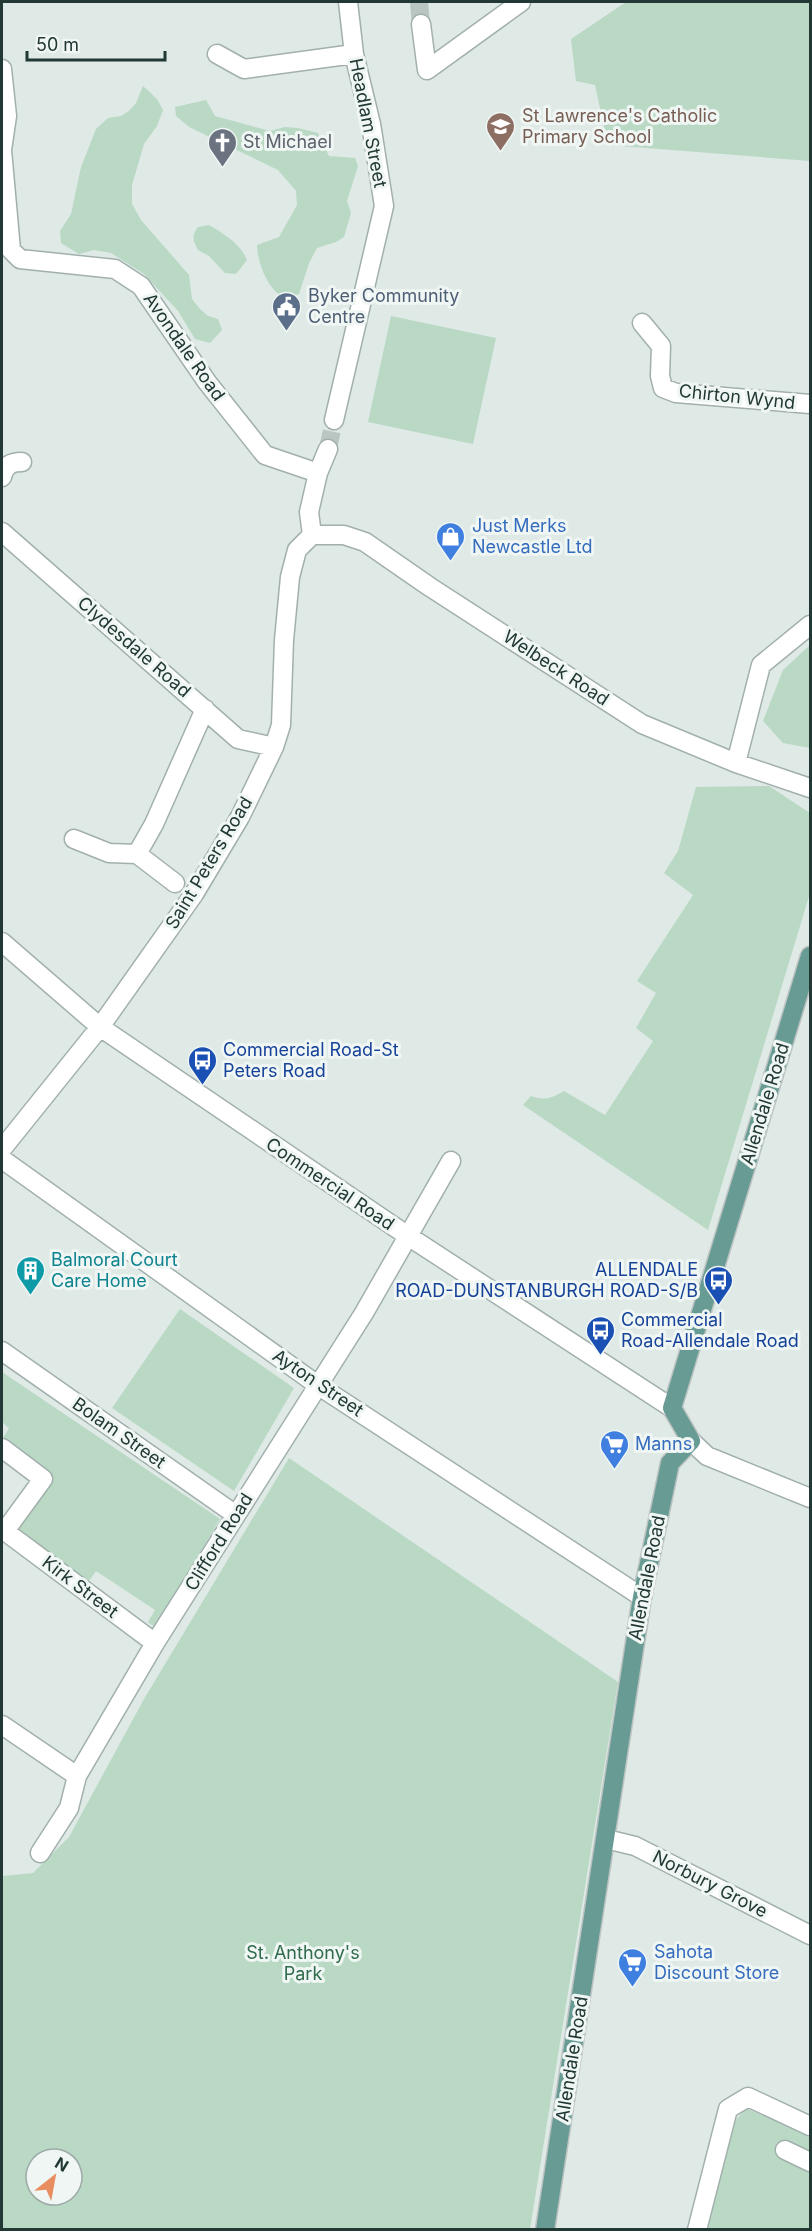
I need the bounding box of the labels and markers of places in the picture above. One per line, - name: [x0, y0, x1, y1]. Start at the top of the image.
- place label: St Lawrence's Catholic Primary School: [522, 105, 717, 147]
- school or university icon: St Lawrence's Catholic Primary School: [485, 110, 517, 152]
- church icon: St Michael: [206, 126, 238, 168]
- place label: St Michael: [243, 131, 332, 152]
- place label: Byker Community Centre: [308, 285, 459, 327]
- public building icon: Byker Community Centre: [271, 290, 303, 332]
- place label: Just Merks Newcastle Ltd: [472, 515, 593, 557]
- shop icon: Just Merks Newcastle Ltd: [435, 520, 467, 562]
- place label: Commercial Road-St Peters Road: [223, 1039, 399, 1081]
- bus stop icon: Commercial Road-St Peters Road: [186, 1044, 218, 1086]
- place label: Balmoral Court Care Home: [51, 1249, 178, 1291]
- building icon: Balmoral Court Care Home: [14, 1254, 46, 1296]
- place label: ALLENDALE ROAD-DUNSTANBURGH ROAD-S/B: [395, 1259, 698, 1301]
- bus stop icon: ALLENDALE ROAD-DUNSTANBURGH ROAD-S/B: [703, 1264, 735, 1306]
- place label: Commercial Road-Allendale Road: [621, 1309, 799, 1351]
- bus stop icon: Commercial Road-Allendale Road: [584, 1314, 616, 1356]
- supermarket icon: Manns: [598, 1428, 630, 1470]
- place label: Manns: [635, 1433, 692, 1454]
- place label: Sahota Discount Store: [654, 1941, 779, 1983]
- supermarket icon: Sahota Discount Store: [617, 1946, 649, 1988]

